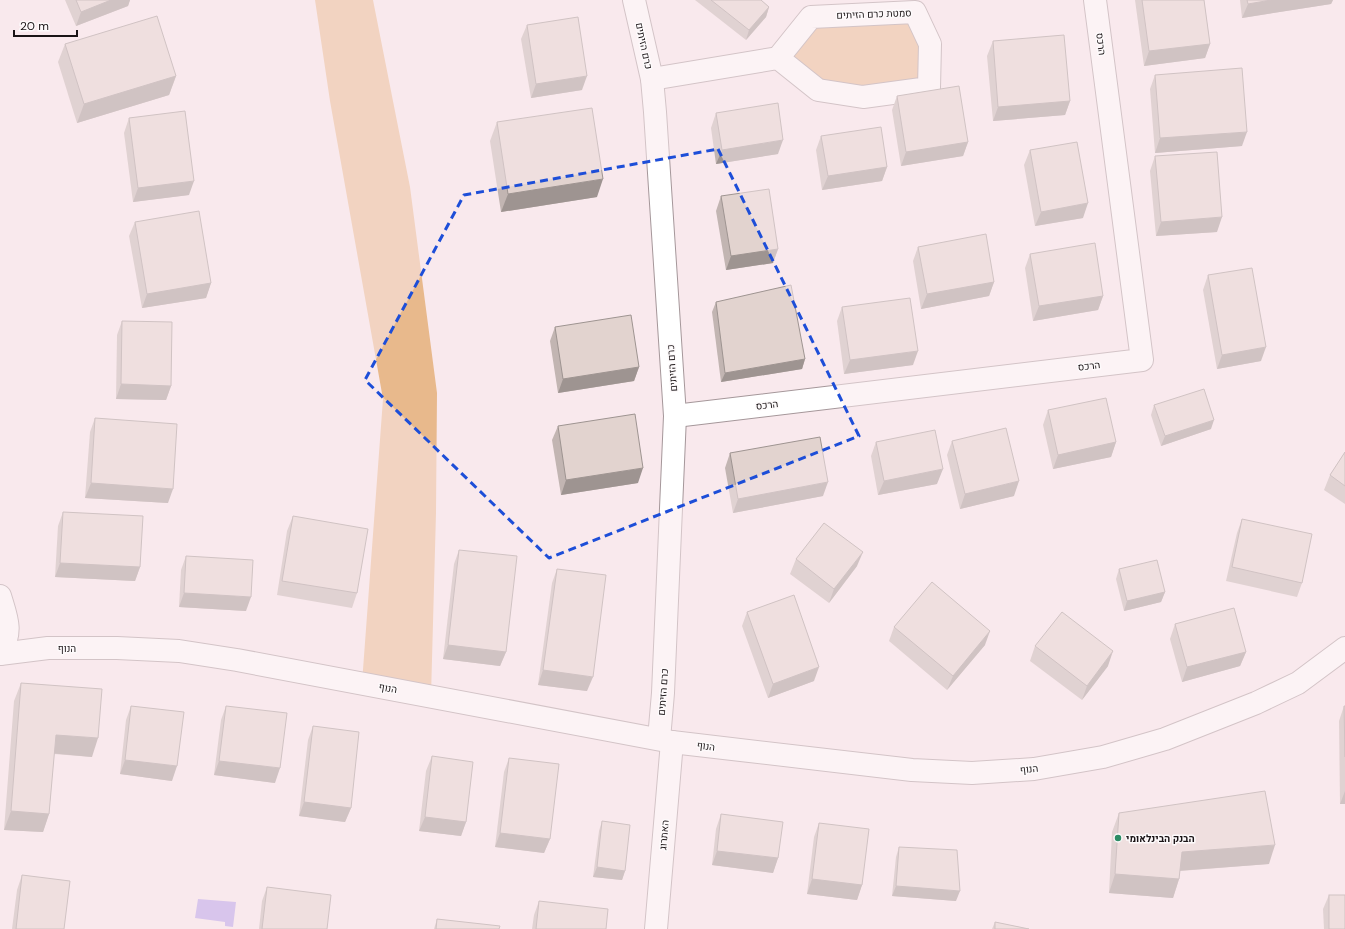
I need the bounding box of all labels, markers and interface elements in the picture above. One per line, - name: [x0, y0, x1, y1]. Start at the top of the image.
- street label: סמטת כרם הזיתים: [836, 6, 912, 22]
- scale bar: [14, 12, 77, 38]
- text: 20 m: [20, 18, 49, 34]
- street label: כרם הזיתים: [633, 21, 655, 71]
- street label: הרכס: [1093, 32, 1109, 56]
- street label: כרם הזיתים: [664, 344, 680, 392]
- street label: הרכס: [1077, 358, 1101, 374]
- street label: הרכס: [755, 397, 779, 413]
- street label: הנוף: [58, 642, 76, 655]
- street label: כרם הזיתים: [655, 668, 671, 716]
- street label: הנוף: [378, 680, 398, 696]
- street label: הנוף: [696, 738, 716, 754]
- street label: הנוף: [1019, 762, 1039, 776]
- street label: האתרוג: [656, 819, 672, 851]
- place label: הבנק הבינלאומי: [1126, 832, 1195, 845]
- marker: הבנק הבינלאומי: [1113, 833, 1123, 843]

